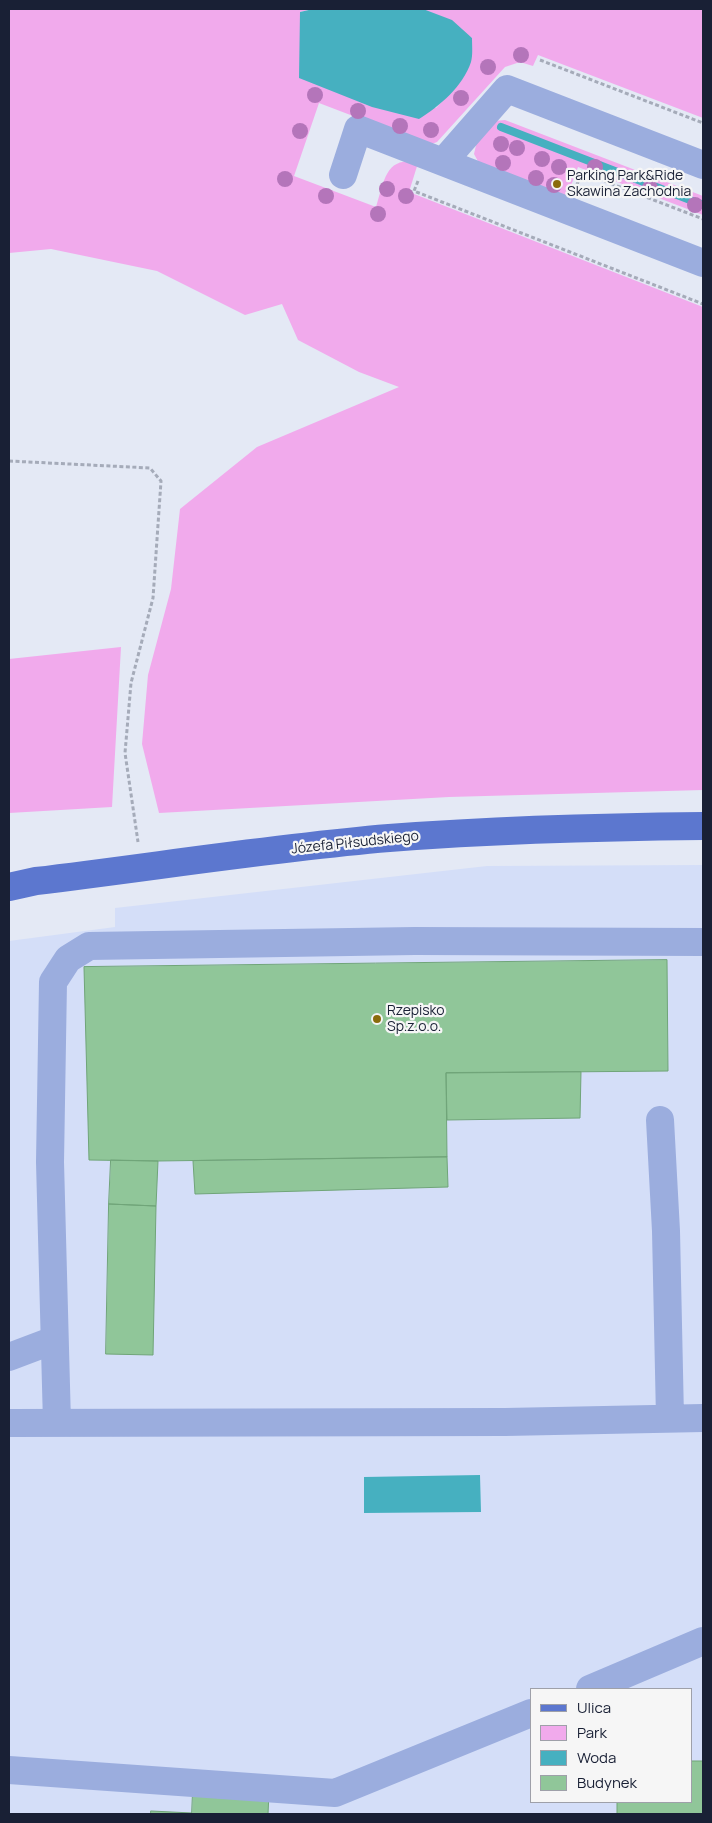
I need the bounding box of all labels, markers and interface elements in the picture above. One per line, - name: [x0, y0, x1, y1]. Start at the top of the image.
- place label: Parking Park&Ride Skawina Zachodnia: [567, 168, 691, 200]
- marker: Parking Park&Ride Skawina Zachodnia: [551, 178, 563, 190]
- street label: Józefa Piłsudskiego: [290, 828, 420, 858]
- place label: Rzepisko Sp.z.o.o.: [387, 1003, 445, 1036]
- marker: Rzepisko Sp.z.o.o.: [371, 1013, 383, 1025]
- legend: [530, 1688, 692, 1803]
- text: Ulica: [577, 1697, 611, 1718]
- text: Park: [577, 1722, 607, 1743]
- text: Woda: [577, 1747, 616, 1768]
- text: Budynek: [577, 1772, 637, 1793]

